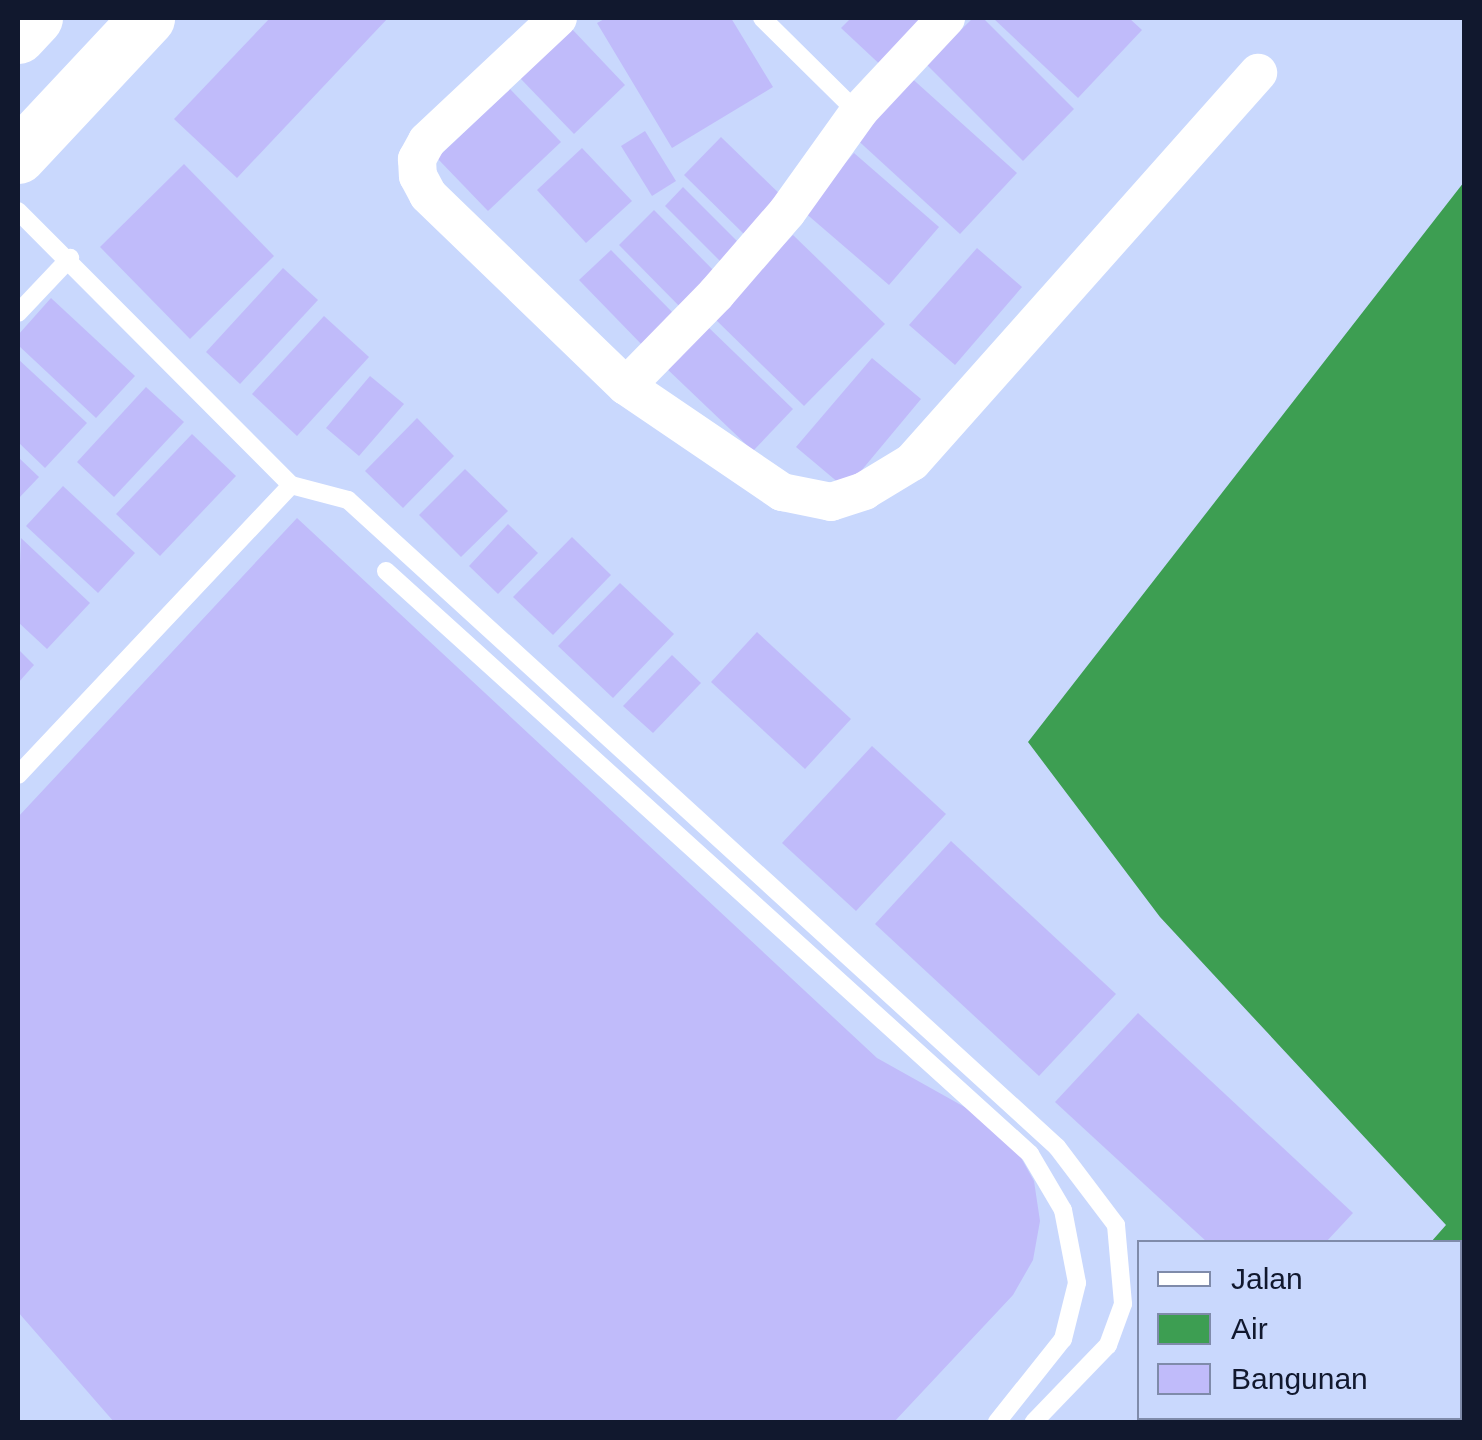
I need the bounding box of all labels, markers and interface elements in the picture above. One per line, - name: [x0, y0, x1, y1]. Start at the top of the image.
- legend: [1137, 1240, 1462, 1420]
- text: Jalan: [1231, 1262, 1303, 1295]
- text: Air: [1231, 1312, 1268, 1345]
- text: Bangunan: [1231, 1362, 1368, 1395]

